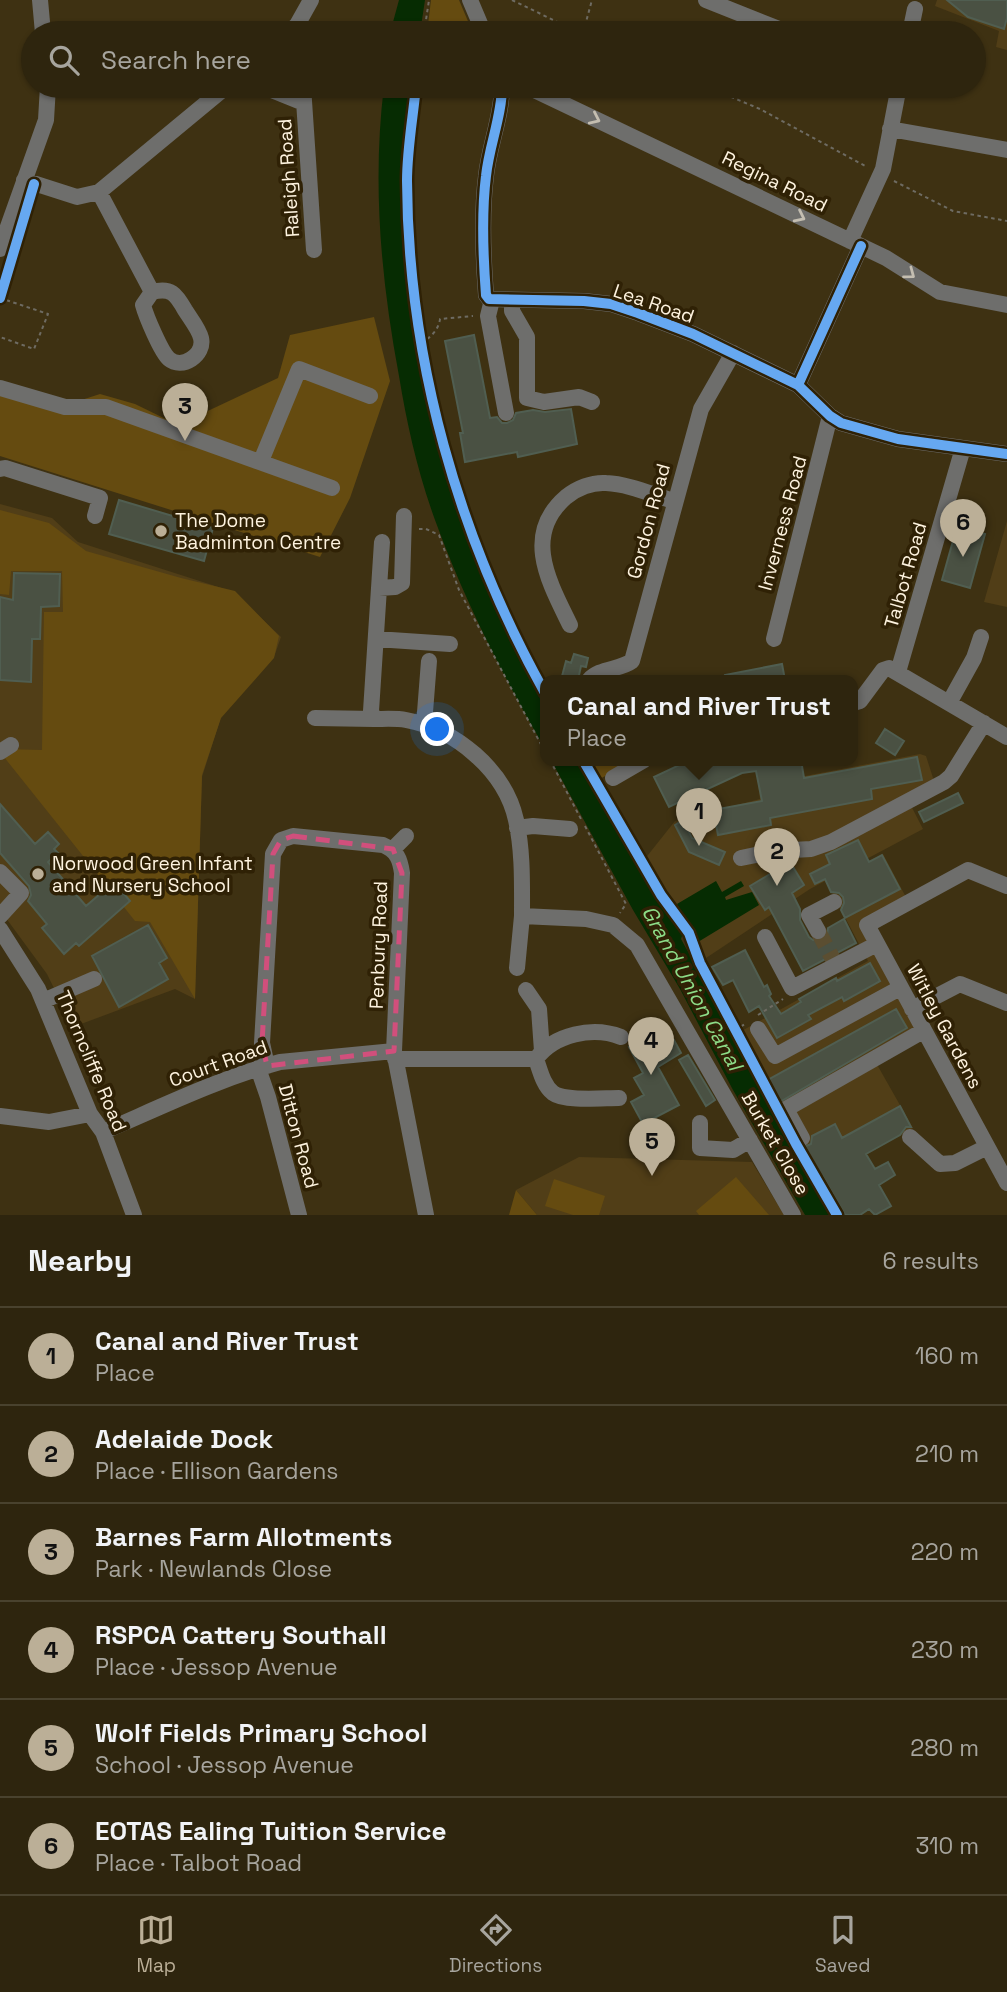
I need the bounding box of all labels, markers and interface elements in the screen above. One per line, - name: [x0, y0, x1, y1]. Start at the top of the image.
- search box: [21, 21, 986, 98]
- icon: search: [45, 41, 83, 79]
- text: Search here: [101, 43, 251, 77]
- one-way arrow: [588, 111, 600, 125]
- street label: Raleigh Road: [272, 118, 305, 238]
- street label: Regina Road: [718, 145, 832, 218]
- one-way arrow: [793, 209, 805, 223]
- one-way arrow: [902, 265, 915, 278]
- street label: Lea Road: [610, 278, 698, 329]
- pin: 3: [162, 383, 208, 441]
- street label: Inverness Road: [752, 453, 813, 593]
- street label: Gordon Road: [621, 461, 676, 581]
- pin: 6: [940, 499, 986, 557]
- place label: The Dome Badminton Centre: [175, 508, 341, 555]
- street label: Talbot Road: [878, 519, 933, 631]
- marker: The Dome Badminton Centre: [153, 523, 169, 539]
- popup: [540, 675, 858, 766]
- text: Canal and River Trust: [567, 689, 831, 723]
- your location: [420, 712, 454, 746]
- text: Place: [567, 723, 627, 753]
- pin: 1: [676, 788, 722, 846]
- pin: 2: [754, 828, 800, 886]
- place label: Norwood Green Infant and Nursery School: [52, 851, 253, 898]
- marker: Norwood Green Infant and Nursery School: [30, 866, 46, 882]
- street label: Penbury Road: [364, 881, 393, 1010]
- water label: Grand Union Canal: [636, 901, 750, 1077]
- street label: Witley Gardens: [901, 959, 988, 1093]
- street label: Thorncliffe Road: [51, 987, 133, 1136]
- pin: 4: [628, 1017, 674, 1075]
- street label: Court Road: [166, 1034, 271, 1093]
- street label: Ditton Road: [273, 1081, 324, 1191]
- street label: Burket Close: [736, 1087, 815, 1199]
- pin: 5: [629, 1118, 675, 1176]
- text: Nearby: [28, 1241, 132, 1280]
- text: 6 results: [883, 1246, 979, 1276]
- text: Canal and River Trust: [95, 1324, 359, 1358]
- text: 1: [46, 1341, 56, 1371]
- text: 160 m: [915, 1341, 979, 1371]
- text: Place: [95, 1358, 155, 1388]
- text: Adelaide Dock: [95, 1422, 273, 1456]
- text: 2: [44, 1439, 58, 1469]
- text: 210 m: [915, 1439, 979, 1469]
- text: Place · Ellison Gardens: [95, 1456, 338, 1486]
- text: Barnes Farm Allotments: [95, 1520, 392, 1554]
- text: 3: [44, 1537, 58, 1567]
- text: 220 m: [911, 1537, 979, 1567]
- text: Park · Newlands Close: [95, 1554, 332, 1584]
- text: RSPCA Cattery Southall: [95, 1618, 387, 1652]
- text: 4: [44, 1635, 58, 1665]
- text: 230 m: [911, 1635, 979, 1665]
- text: Place · Jessop Avenue: [95, 1652, 338, 1682]
- text: Wolf Fields Primary School: [95, 1716, 427, 1750]
- text: 5: [44, 1733, 58, 1763]
- text: 280 m: [910, 1733, 979, 1763]
- text: School · Jessop Avenue: [95, 1750, 354, 1780]
- text: EOTAS Ealing Tuition Service: [95, 1814, 447, 1848]
- text: 6: [44, 1831, 58, 1861]
- text: 310 m: [915, 1831, 979, 1861]
- text: Place · Talbot Road: [95, 1848, 302, 1878]
- tab: Map: [136, 1911, 176, 1978]
- tab: Directions: [449, 1911, 542, 1978]
- tab: Saved: [815, 1911, 871, 1978]

